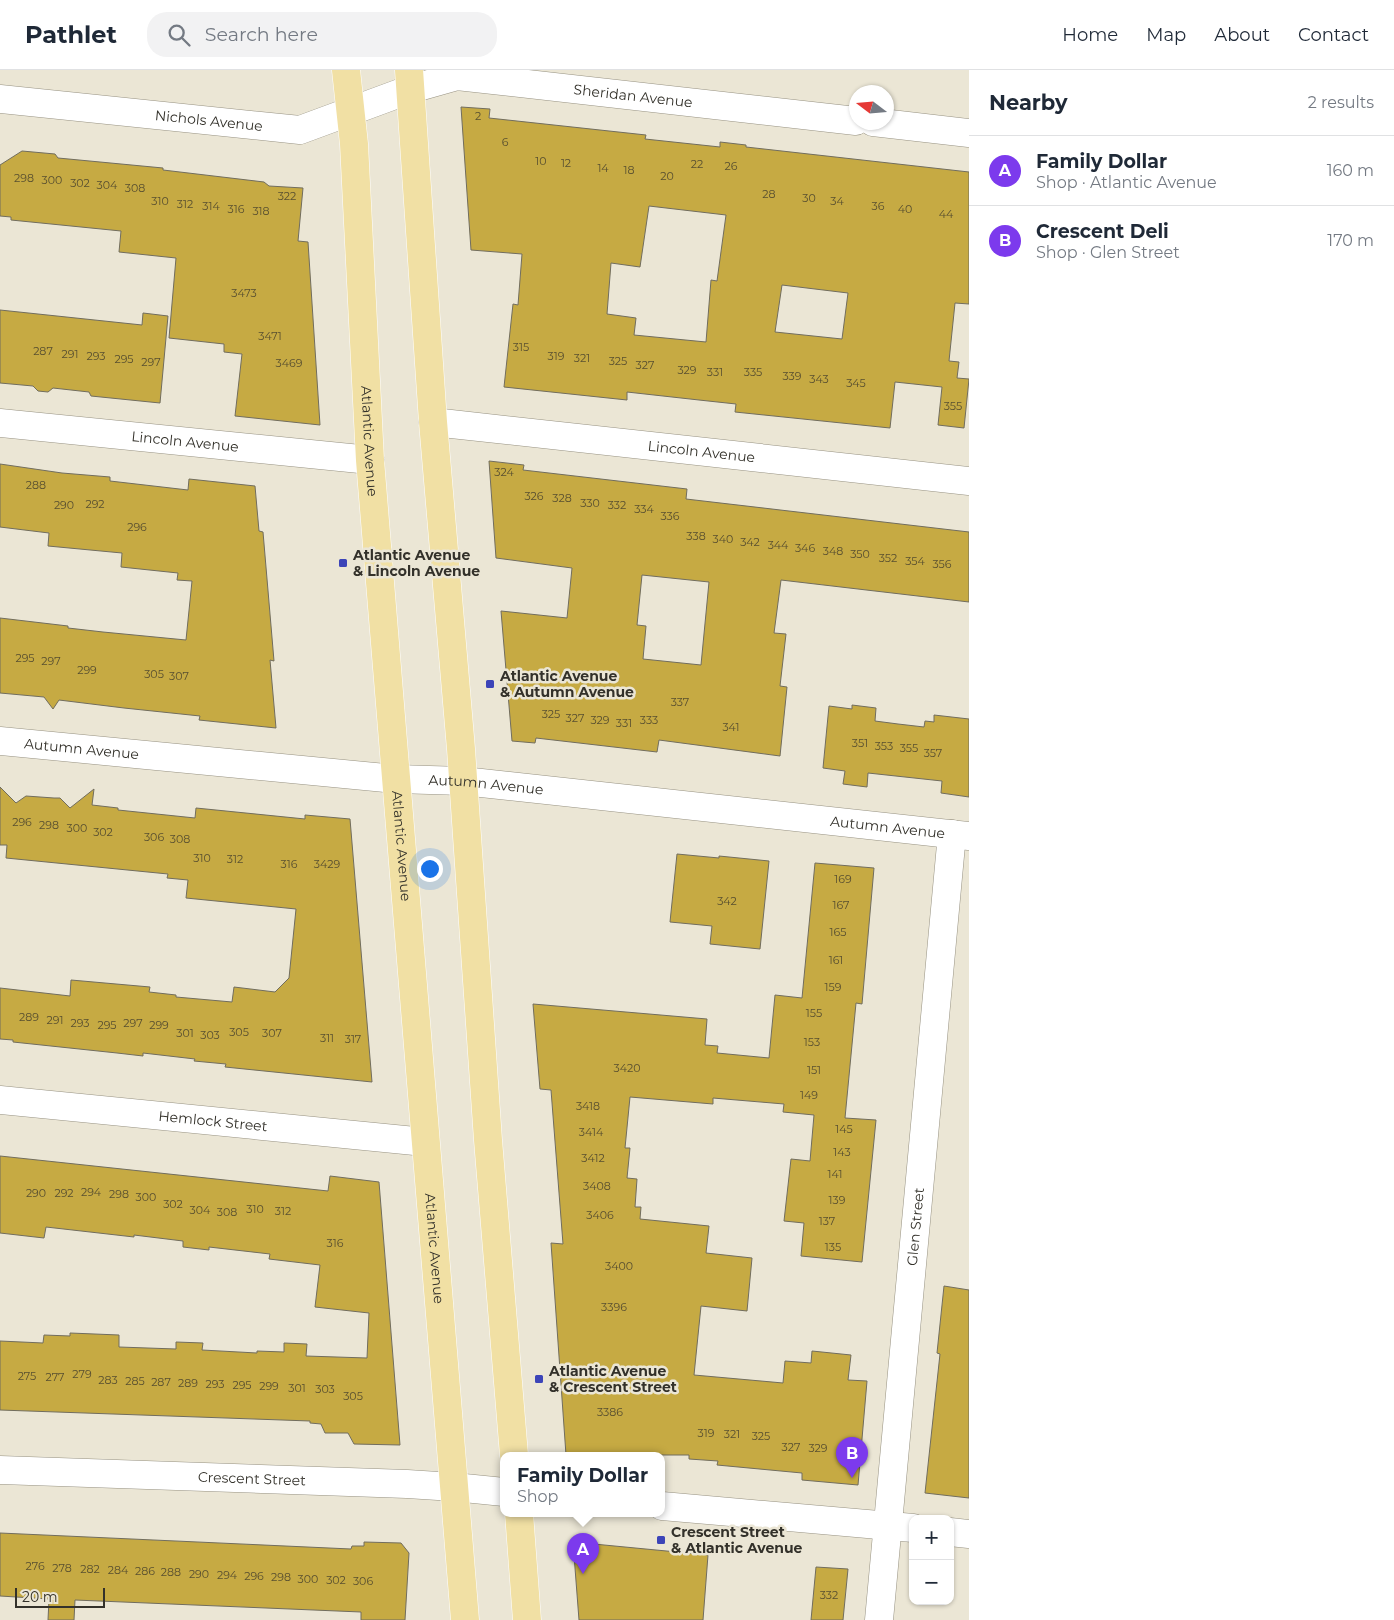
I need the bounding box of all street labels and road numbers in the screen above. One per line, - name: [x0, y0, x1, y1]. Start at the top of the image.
- street label: Sheridan Avenue: [573, 80, 694, 112]
- street label: Nichols Avenue: [154, 106, 264, 135]
- street label: Atlantic Avenue: [357, 385, 382, 497]
- street label: Lincoln Avenue: [131, 427, 240, 456]
- street label: Lincoln Avenue: [647, 437, 756, 466]
- street label: Autumn Avenue: [23, 734, 140, 763]
- street label: Autumn Avenue: [428, 771, 544, 799]
- street label: Atlantic Avenue: [388, 790, 415, 902]
- street label: Autumn Avenue: [829, 812, 946, 842]
- street label: Hemlock Street: [158, 1107, 269, 1135]
- street label: Glen Street: [903, 1186, 928, 1267]
- street label: Atlantic Avenue: [421, 1192, 448, 1305]
- street label: Crescent Street: [198, 1468, 307, 1490]

